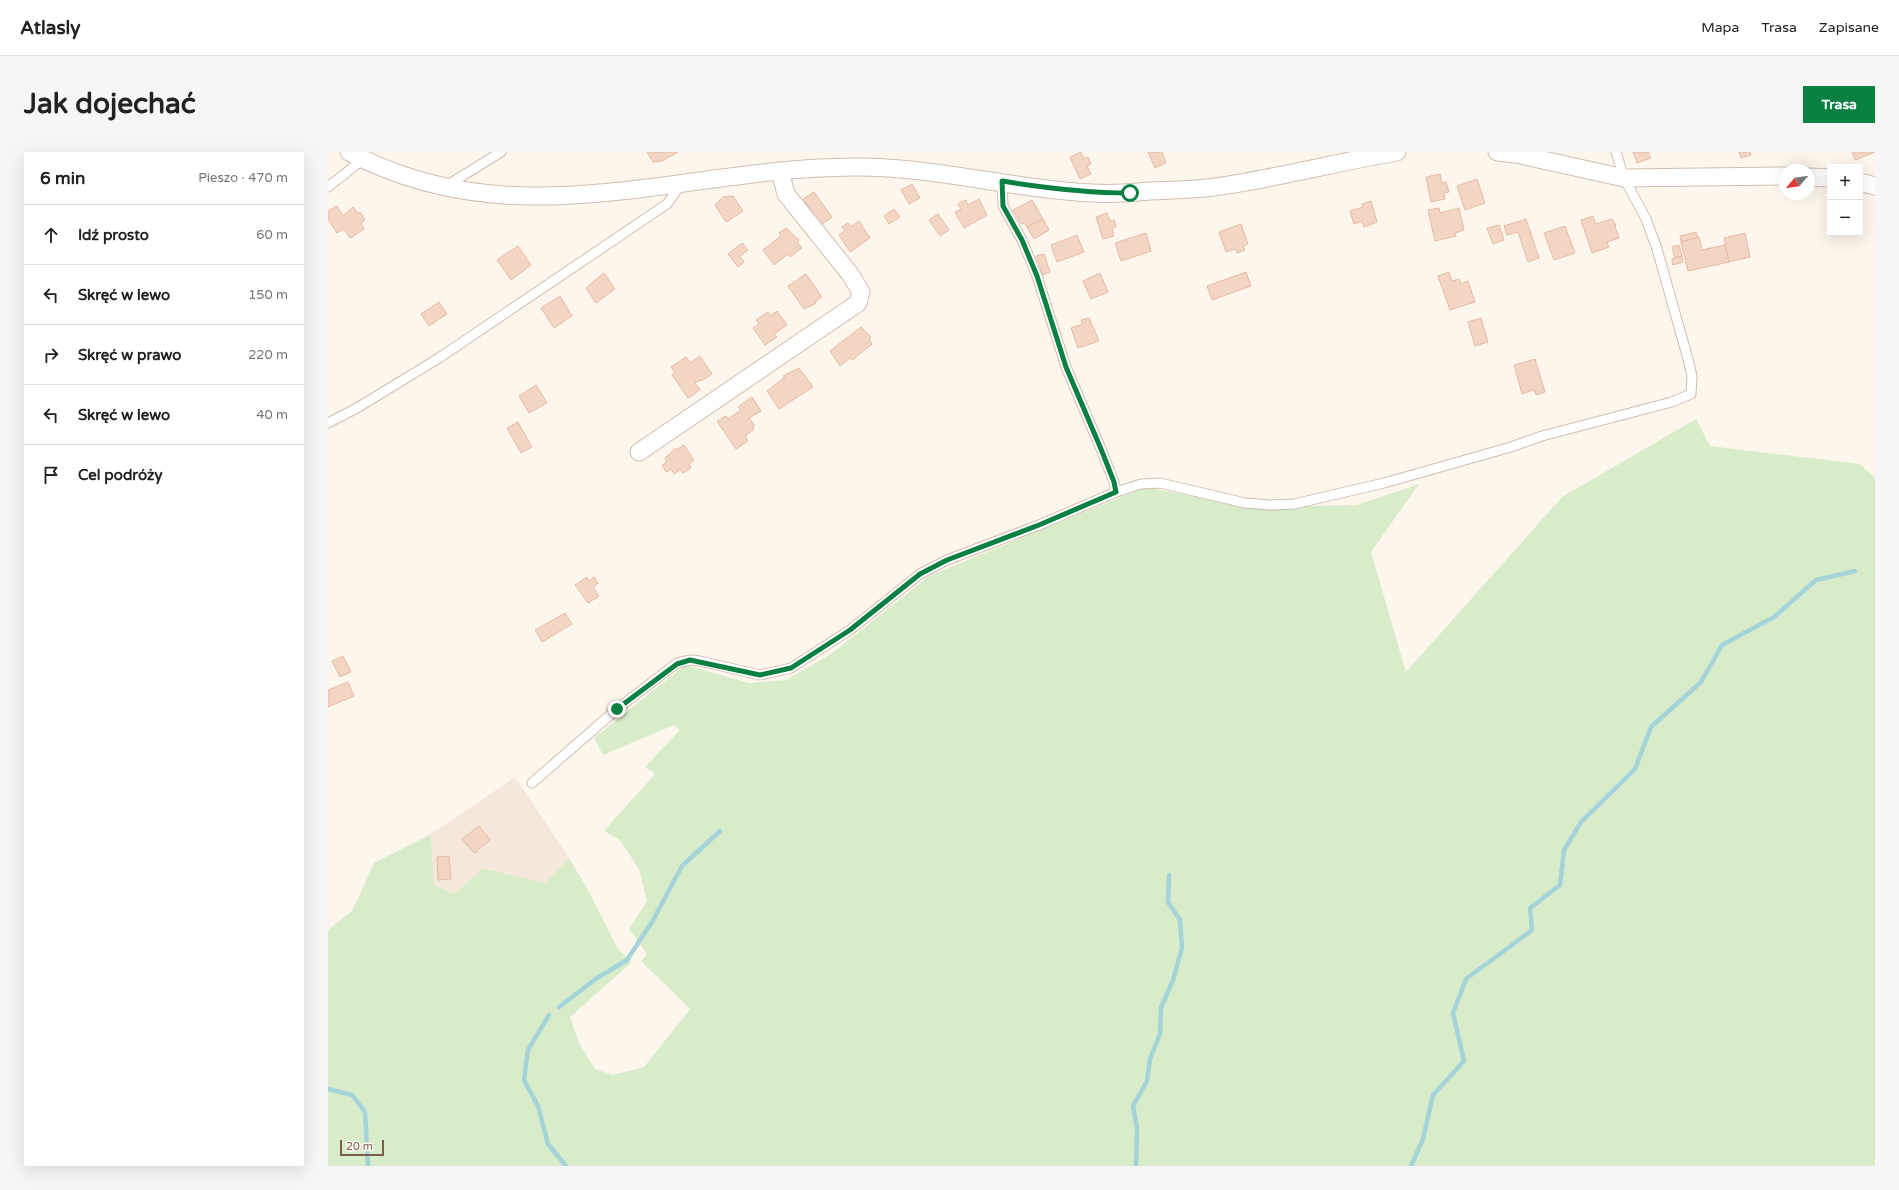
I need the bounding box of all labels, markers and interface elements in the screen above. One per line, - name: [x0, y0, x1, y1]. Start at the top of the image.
- text: Atlasly: [20, 17, 80, 39]
- text: Mapa: [1701, 19, 1739, 36]
- text: Trasa: [1761, 19, 1797, 36]
- text: Zapisane: [1819, 19, 1879, 36]
- button: Trasa: [1803, 86, 1875, 123]
- text: Jak dojechać: [24, 87, 196, 121]
- north arrow: [1779, 164, 1815, 200]
- map controls: [1827, 164, 1863, 236]
- button: +: [1827, 164, 1863, 200]
- text: 6 min: [40, 168, 85, 189]
- text: Pieszo · 470 m: [198, 170, 288, 186]
- route start: [1121, 184, 1139, 202]
- button: −: [1827, 200, 1863, 236]
- icon: ahead: [40, 224, 62, 246]
- text: Idź prosto: [78, 226, 149, 244]
- text: 60 m: [256, 227, 288, 243]
- icon: left: [40, 284, 62, 306]
- text: Skręć w lewo: [78, 286, 170, 304]
- text: 150 m: [248, 287, 288, 303]
- icon: right: [40, 344, 62, 366]
- text: Skręć w prawo: [78, 346, 181, 364]
- text: 220 m: [248, 347, 288, 363]
- icon: left: [40, 404, 62, 426]
- text: Skręć w lewo: [78, 406, 170, 424]
- text: 40 m: [256, 407, 288, 423]
- icon: arrive: [40, 464, 62, 486]
- text: Cel podróży: [78, 466, 163, 484]
- route end: [608, 700, 626, 718]
- scale bar: [340, 1138, 384, 1157]
- text: 20 m: [346, 1140, 373, 1153]

